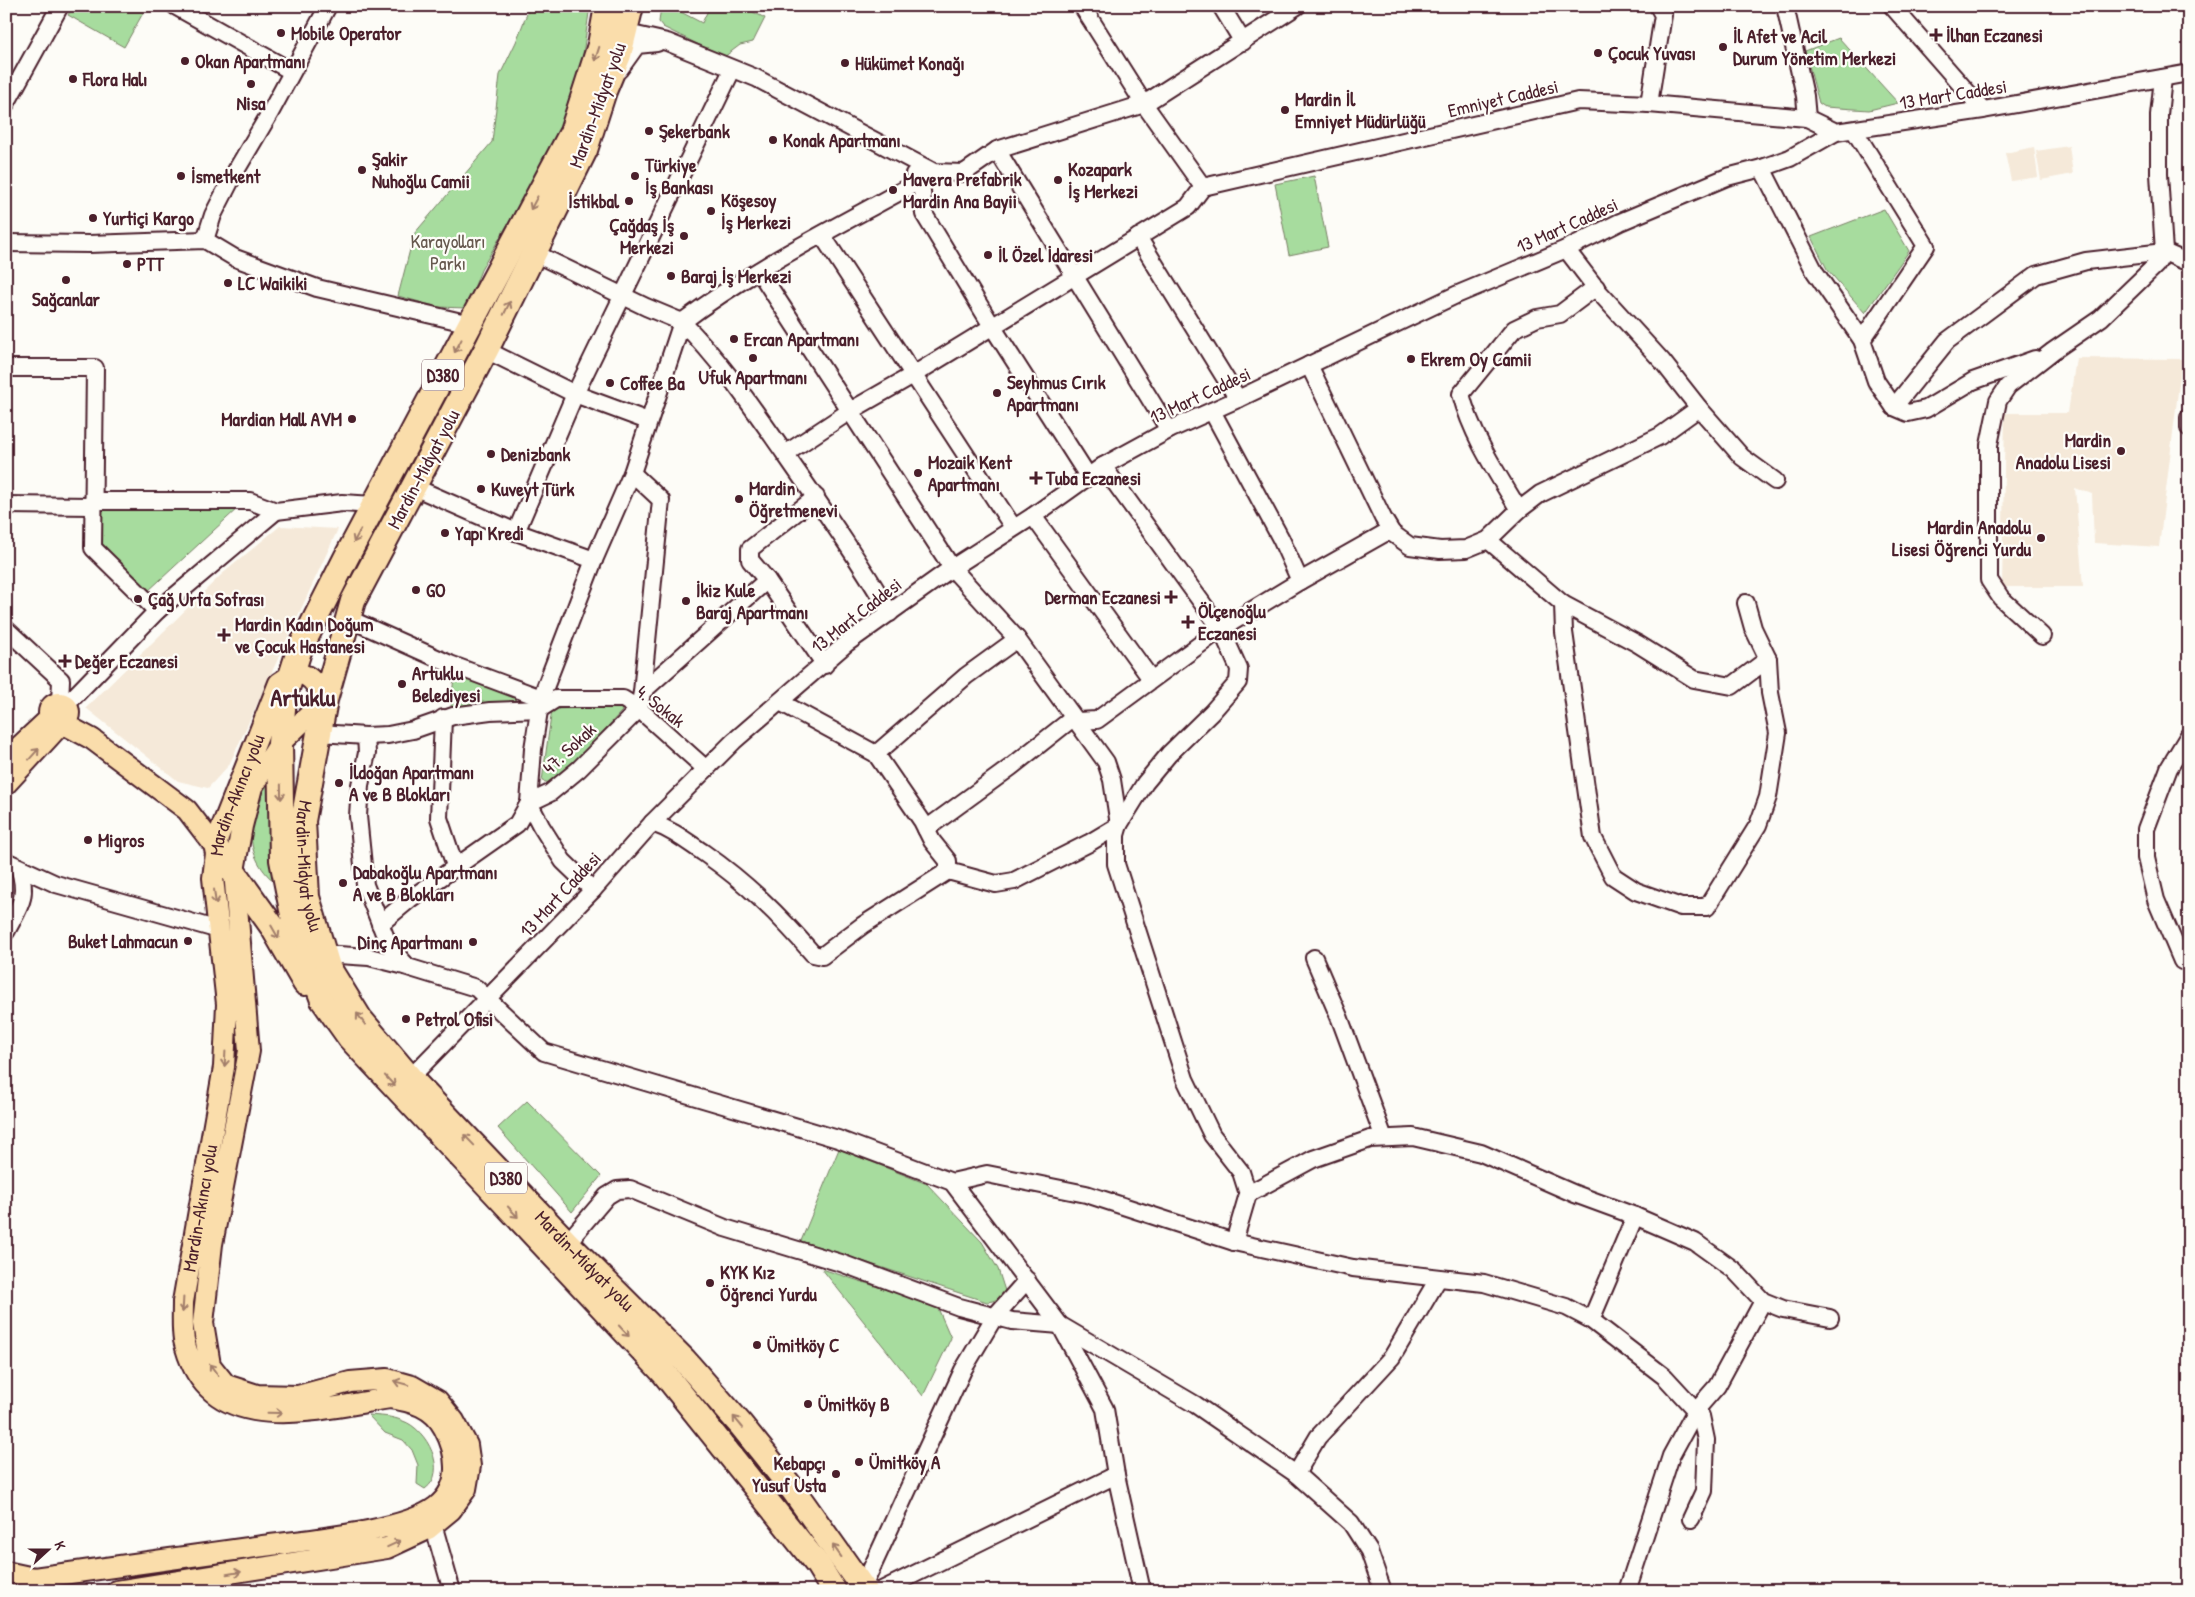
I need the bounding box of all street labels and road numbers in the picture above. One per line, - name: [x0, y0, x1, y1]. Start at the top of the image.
- street label: Mardin-Midyat yolu: [562, 38, 632, 171]
- street label: Emniyet Caddesi: [1445, 73, 1561, 123]
- street label: 13 Mart Caddesi: [1897, 73, 2009, 115]
- street label: 13 Mart Caddesi: [1512, 191, 1622, 259]
- road number: D380: [422, 360, 464, 390]
- street label: 13 Mart Caddesi: [1145, 360, 1255, 430]
- street label: Mardin-Midyat yolu: [381, 404, 466, 533]
- street label: 13 Mart Caddesi: [805, 571, 907, 659]
- street label: 4. Sokak: [631, 679, 691, 733]
- street label: 47. Sokak: [537, 716, 602, 780]
- street label: Mardin-Akıncı yolu: [203, 730, 271, 857]
- street label: Mardin-Midyat yolu: [290, 799, 330, 935]
- street label: 13 Mart Caddesi: [513, 845, 607, 943]
- street label: Mardin-Akıncı yolu: [176, 1142, 223, 1274]
- road number: D380: [485, 1162, 527, 1194]
- street label: Mardin-Midyat yolu: [529, 1204, 641, 1317]

